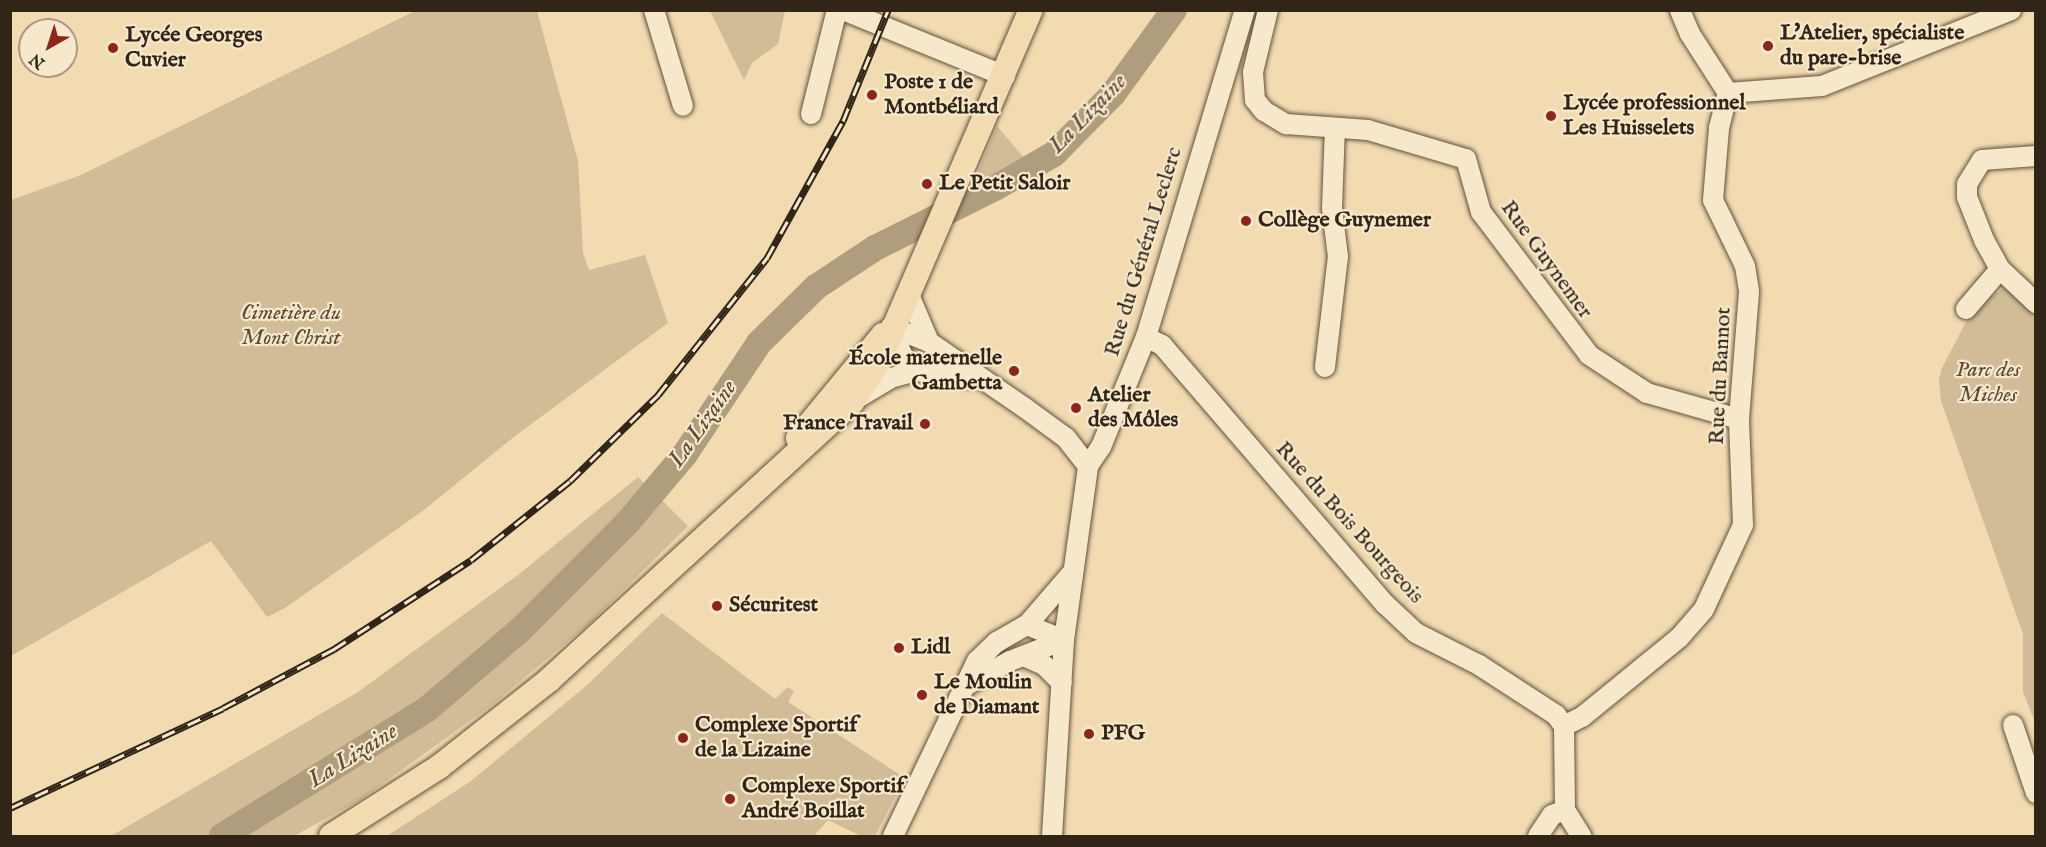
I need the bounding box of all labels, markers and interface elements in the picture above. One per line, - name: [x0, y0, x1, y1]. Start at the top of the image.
- north arrow: [18, 18, 78, 78]
- place label: L'Atelier, spécialiste du pare-brise: [1780, 20, 1964, 72]
- place label: Lycée Georges Cuvier: [125, 22, 262, 74]
- marker: L'Atelier, spécialiste du pare-brise: [1761, 39, 1775, 53]
- marker: Lycée Georges Cuvier: [106, 41, 120, 55]
- text: N: [26, 48, 50, 73]
- water label: La Lizaine: [1043, 68, 1133, 160]
- place label: Poste 1 de Montbéliard: [884, 69, 999, 120]
- marker: Poste 1 de Montbéliard: [865, 88, 879, 102]
- place label: Lycée professionnel Les Huisselets: [1563, 90, 1745, 142]
- marker: Lycée professionnel Les Huisselets: [1544, 109, 1558, 123]
- street label: Rue du Général Leclerc: [1100, 144, 1188, 360]
- place label: Le Petit Saloir: [939, 171, 1070, 197]
- marker: Le Petit Saloir: [920, 177, 934, 191]
- street label: Rue Guynemer: [1494, 196, 1598, 324]
- place label: Collège Guynemer: [1258, 208, 1431, 234]
- marker: Collège Guynemer: [1239, 214, 1253, 228]
- park label: Cimetière du Mont Christ: [241, 300, 341, 352]
- street label: Rue du Bannot: [1704, 307, 1738, 445]
- place label: École maternelle Gambetta: [849, 345, 1002, 396]
- park label: Parc des Miches: [1956, 357, 2020, 408]
- marker: École maternelle Gambetta: [1007, 364, 1021, 378]
- water label: La Lizaine: [663, 375, 743, 473]
- place label: Atelier des Môles: [1088, 382, 1178, 434]
- marker: Atelier des Môles: [1069, 401, 1083, 415]
- place label: France Travail: [783, 411, 913, 437]
- marker: France Travail: [918, 417, 932, 431]
- street label: Rue du Bois Bourgeois: [1269, 437, 1429, 609]
- place label: Sécuritest: [729, 593, 818, 619]
- marker: Sécuritest: [710, 599, 724, 613]
- place label: Lidl: [911, 635, 950, 661]
- marker: Lidl: [892, 641, 906, 655]
- place label: Le Moulin de Diamant: [934, 669, 1039, 720]
- marker: Le Moulin de Diamant: [915, 688, 929, 702]
- place label: Complexe Sportif de la Lizaine: [695, 712, 857, 764]
- water label: La Lizaine: [303, 717, 403, 795]
- place label: PFG: [1101, 721, 1145, 747]
- marker: PFG: [1082, 727, 1096, 741]
- marker: Complexe Sportif de la Lizaine: [676, 731, 690, 745]
- place label: Complexe Sportif André Boillat: [742, 773, 904, 824]
- marker: Complexe Sportif André Boillat: [723, 792, 737, 806]

